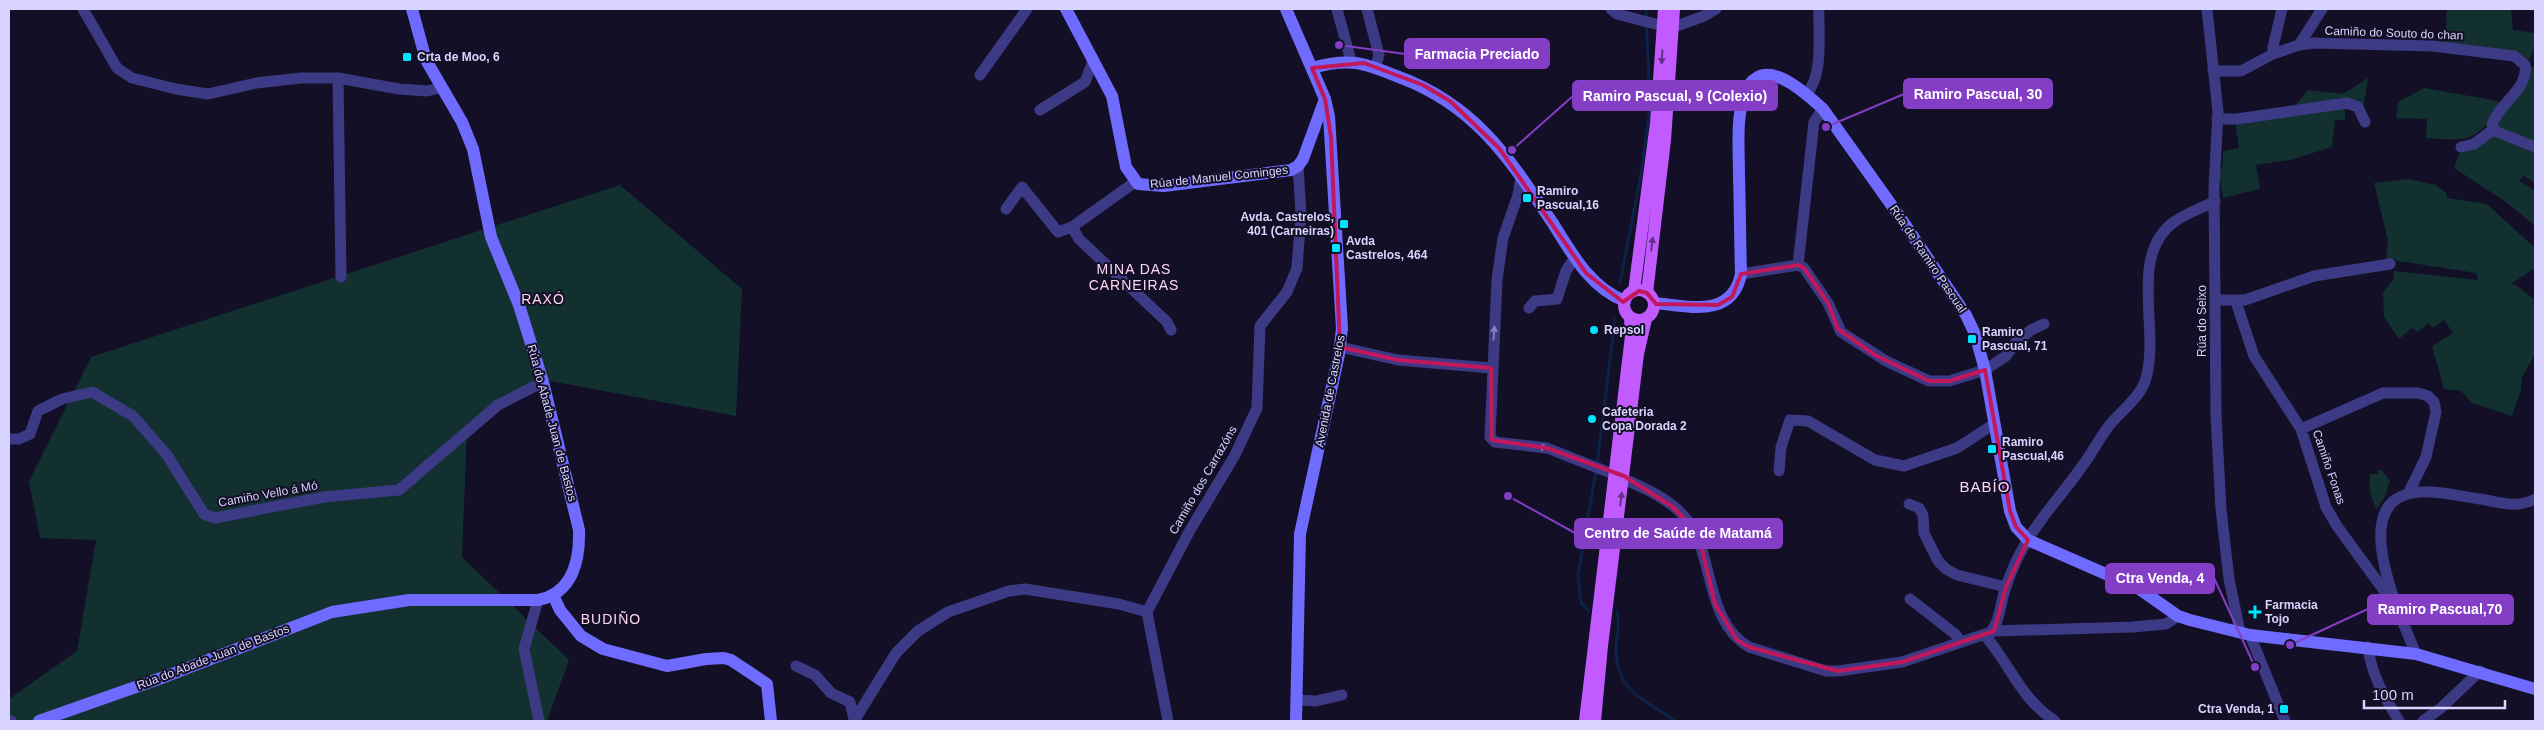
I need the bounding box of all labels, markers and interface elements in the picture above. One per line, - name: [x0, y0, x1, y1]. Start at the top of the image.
- street label: Camiño do Souto do chan: [2324, 24, 2464, 42]
- callout: Farmacia Preciado: [1405, 39, 1549, 68]
- text: Farmacia Preciado: [1415, 46, 1539, 62]
- place label: Crta de Moo, 6: [417, 50, 500, 64]
- one-way arrow: [1657, 50, 1665, 66]
- marker: Crta de Moo, 6: [401, 51, 413, 63]
- callout: Ramiro Pascual, 30: [1904, 79, 2052, 108]
- callout: Ramiro Pascual, 9 (Colexio): [1573, 81, 1777, 110]
- text: Ramiro Pascual, 30: [1914, 86, 2042, 102]
- text: Ramiro Pascual, 9 (Colexio): [1583, 88, 1767, 104]
- street label: Rúa de Manuel Cominges: [1149, 163, 1289, 191]
- place label: Ramiro Pascual,16: [1537, 184, 1599, 212]
- marker: Ramiro Pascual,16: [1521, 192, 1533, 204]
- street label: Rúa de Ramiro Pascual: [1887, 203, 1969, 315]
- place label: Avda. Castrelos, 401 (Carneiras): [1240, 210, 1334, 238]
- marker: Avda. Castrelos, 401 (Carneiras): [1338, 218, 1350, 230]
- place label: Avda Castrelos, 464: [1346, 234, 1428, 262]
- one-way arrow: [1648, 236, 1656, 252]
- marker: Avda Castrelos, 464: [1330, 242, 1342, 254]
- district label: MINA DAS CARNEIRAS: [1089, 261, 1179, 293]
- street label: Rúa do Seixo: [2195, 285, 2209, 357]
- district label: RAXÓ: [521, 291, 565, 307]
- place label: Repsol: [1604, 323, 1644, 337]
- one-way arrow: [1490, 324, 1498, 340]
- marker: Repsol: [1588, 324, 1600, 336]
- place label: Ramiro Pascual, 71: [1982, 325, 2048, 353]
- marker: Ramiro Pascual, 71: [1966, 333, 1978, 345]
- street label: Avenida de Castrelos: [1312, 334, 1348, 448]
- street label: Rúa do Abade Juan de Bastos: [524, 343, 580, 503]
- place label: Cafeteria Copa Dorada 2: [1602, 405, 1687, 433]
- marker: Cafeteria Copa Dorada 2: [1586, 413, 1598, 425]
- street label: Camiño dos Carrazóns: [1166, 423, 1240, 537]
- street label: Camiño Fonas: [2310, 428, 2348, 506]
- place label: Ramiro Pascual,46: [2002, 435, 2064, 463]
- marker: Ramiro Pascual,46: [1986, 443, 1998, 455]
- one-way arrow: [1537, 444, 1553, 452]
- street label: Camiño Vello á Mó: [217, 478, 319, 510]
- district label: BABÍO: [1960, 478, 2010, 495]
- one-way arrow: [1617, 491, 1625, 507]
- callout: Centro de Saúde de Matamá: [1575, 519, 1782, 548]
- text: Centro de Saúde de Matamá: [1584, 525, 1772, 541]
- callout: Ctra Venda, 4: [2106, 564, 2214, 593]
- text: Ctra Venda, 4: [2116, 570, 2205, 586]
- callout: Ramiro Pascual,70: [2368, 595, 2513, 624]
- place label: Farmacia Tojo: [2265, 598, 2318, 626]
- text: Ramiro Pascual,70: [2378, 601, 2502, 617]
- marker: Farmacia Tojo: [2249, 606, 2261, 618]
- district label: BUDIÑO: [581, 611, 641, 627]
- street label: Rúa do Abade Juan de Bastos: [135, 621, 291, 693]
- scale bar: [2364, 678, 2505, 710]
- text: 100 m: [2372, 686, 2414, 703]
- place label: Ctra Venda, 1: [2198, 702, 2274, 716]
- marker: Ctra Venda, 1: [2278, 703, 2290, 715]

